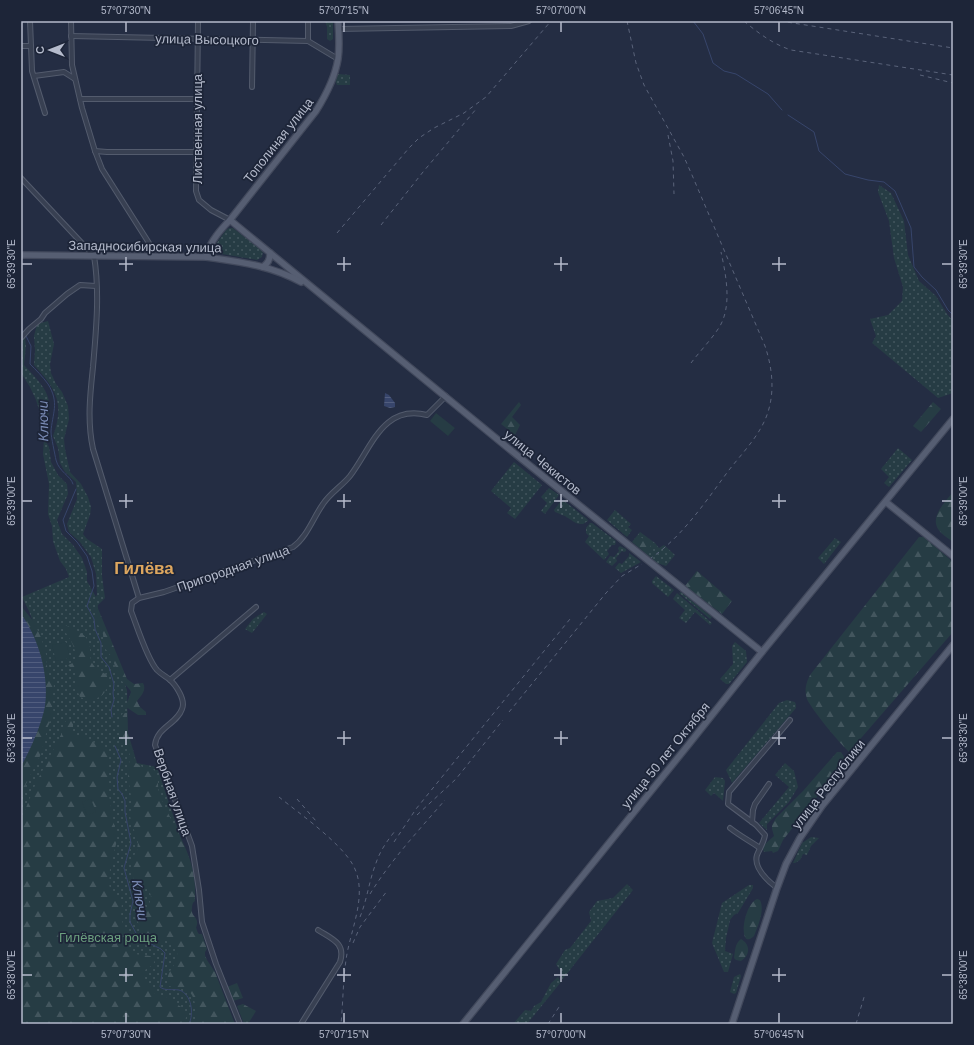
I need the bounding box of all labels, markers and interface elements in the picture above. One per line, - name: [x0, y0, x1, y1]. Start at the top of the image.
- text: 57°07'30"N: [101, 5, 151, 16]
- text: 57°07'15"N: [319, 5, 369, 16]
- text: 57°07'00"N: [536, 5, 586, 16]
- text: 57°06'45"N: [754, 5, 804, 16]
- north arrow: [30, 30, 70, 70]
- street label: улица Высоцкого: [155, 31, 259, 48]
- text: С: [34, 46, 46, 54]
- street label: Лиственная улица: [190, 73, 205, 184]
- street label: Тополиная улица: [241, 94, 317, 186]
- street label: Западносибирская улица: [68, 238, 222, 255]
- text: 65°39'30"E: [6, 239, 17, 289]
- text: 65°39'30"E: [958, 239, 969, 289]
- water label: Ключи: [35, 400, 51, 442]
- street label: улица Чекистов: [501, 427, 584, 498]
- text: 65°39'00"E: [6, 476, 17, 526]
- text: 65°39'00"E: [958, 476, 969, 526]
- street label: Пригородная улица: [175, 542, 292, 595]
- district label: Гилёва: [114, 559, 174, 578]
- street label: улица 50 лет Октября: [618, 699, 713, 811]
- text: 65°38'30"E: [6, 713, 17, 763]
- text: 65°38'30"E: [958, 713, 969, 763]
- street label: улица Республики: [789, 737, 868, 832]
- street label: Вербная улица: [151, 747, 195, 839]
- water label: Ключи: [129, 878, 151, 922]
- park label: Гилёвская роща: [59, 930, 158, 945]
- text: 65°38'00"E: [6, 950, 17, 1000]
- text: 65°38'00"E: [958, 950, 969, 1000]
- text: 57°07'30"N: [101, 1029, 151, 1040]
- text: 57°07'15"N: [319, 1029, 369, 1040]
- text: 57°07'00"N: [536, 1029, 586, 1040]
- text: 57°06'45"N: [754, 1029, 804, 1040]

